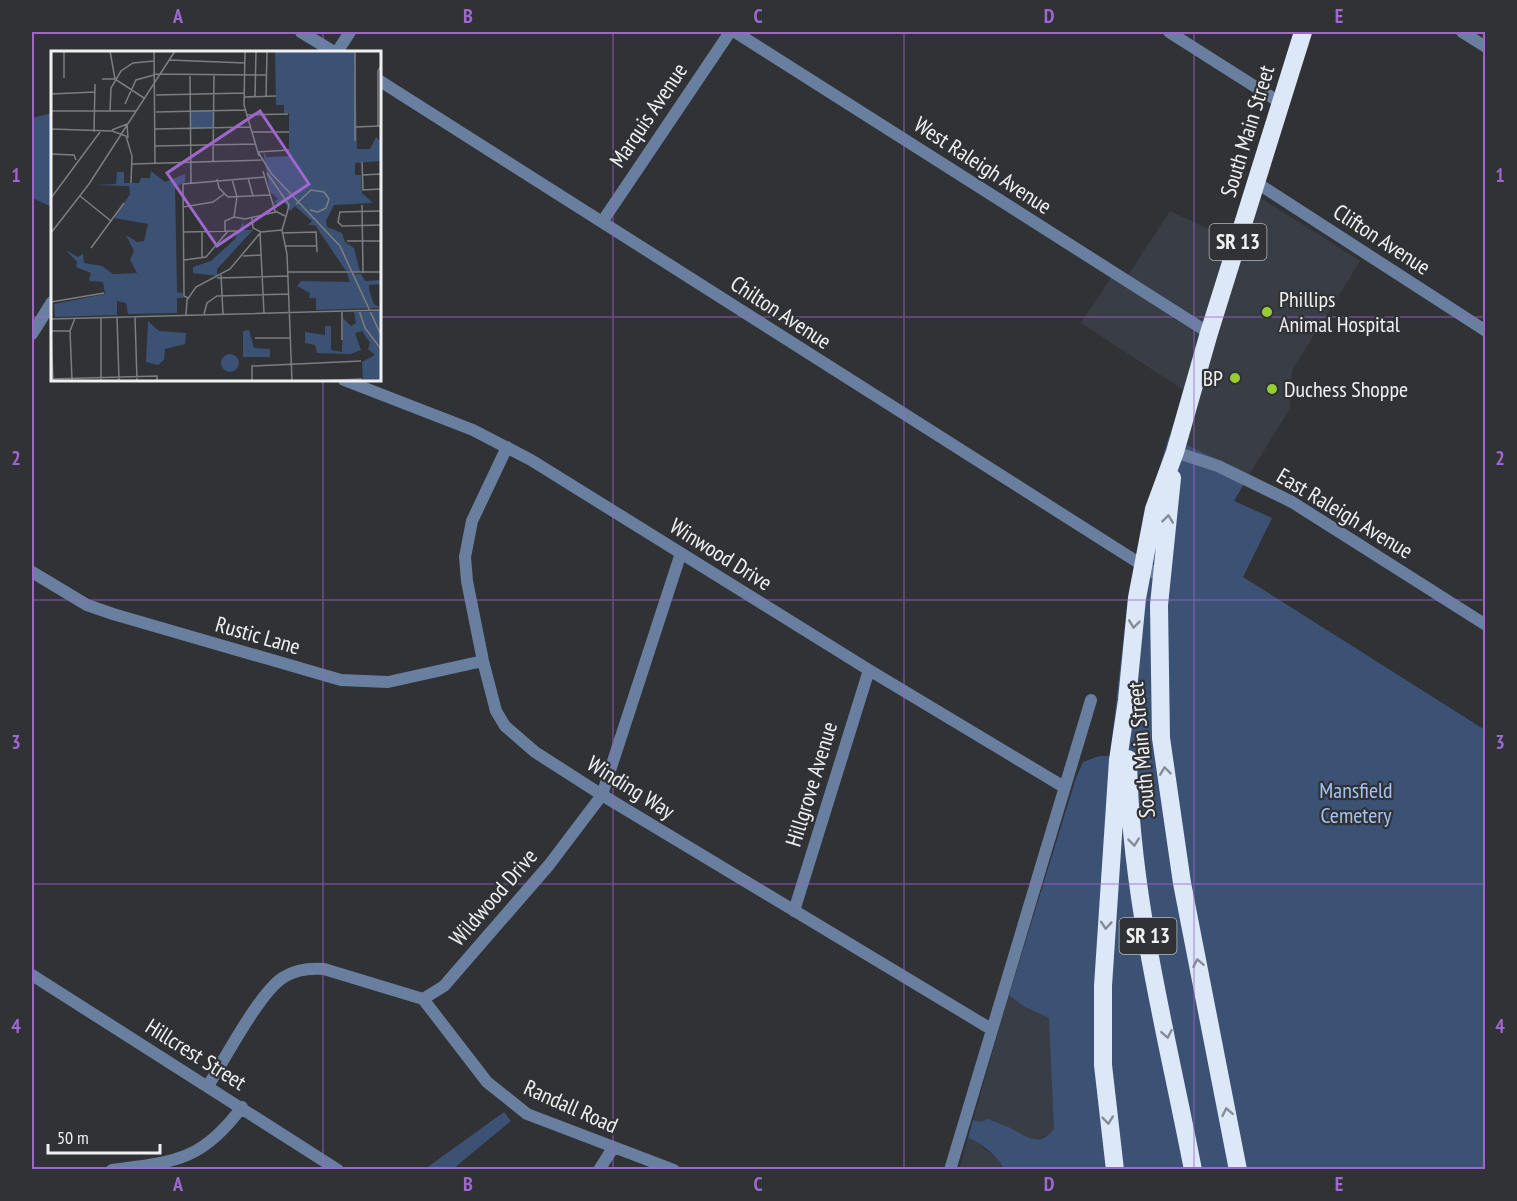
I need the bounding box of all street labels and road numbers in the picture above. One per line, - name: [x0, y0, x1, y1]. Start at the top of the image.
- street label: Marquis Avenue: [603, 58, 693, 172]
- street label: South Main Street: [1214, 62, 1280, 200]
- street label: West Raleigh Avenue: [909, 110, 1057, 220]
- street label: Clifton Avenue: [1328, 197, 1436, 281]
- road number: SR 13: [1210, 224, 1266, 260]
- street label: Chilton Avenue: [725, 269, 837, 355]
- street label: East Raleigh Avenue: [1272, 461, 1418, 565]
- street label: Winwood Drive: [665, 512, 777, 596]
- street label: Rustic Lane: [212, 610, 304, 660]
- street label: South Main Street: [1121, 681, 1161, 819]
- street label: Hillgrove Avenue: [779, 718, 843, 850]
- street label: Winding Way: [582, 749, 681, 825]
- street label: Wildwood Drive: [443, 842, 543, 952]
- road number: SR 13: [1120, 918, 1176, 954]
- street label: Hillcrest Street: [140, 1012, 252, 1096]
- street label: Randall Road: [520, 1073, 622, 1139]

